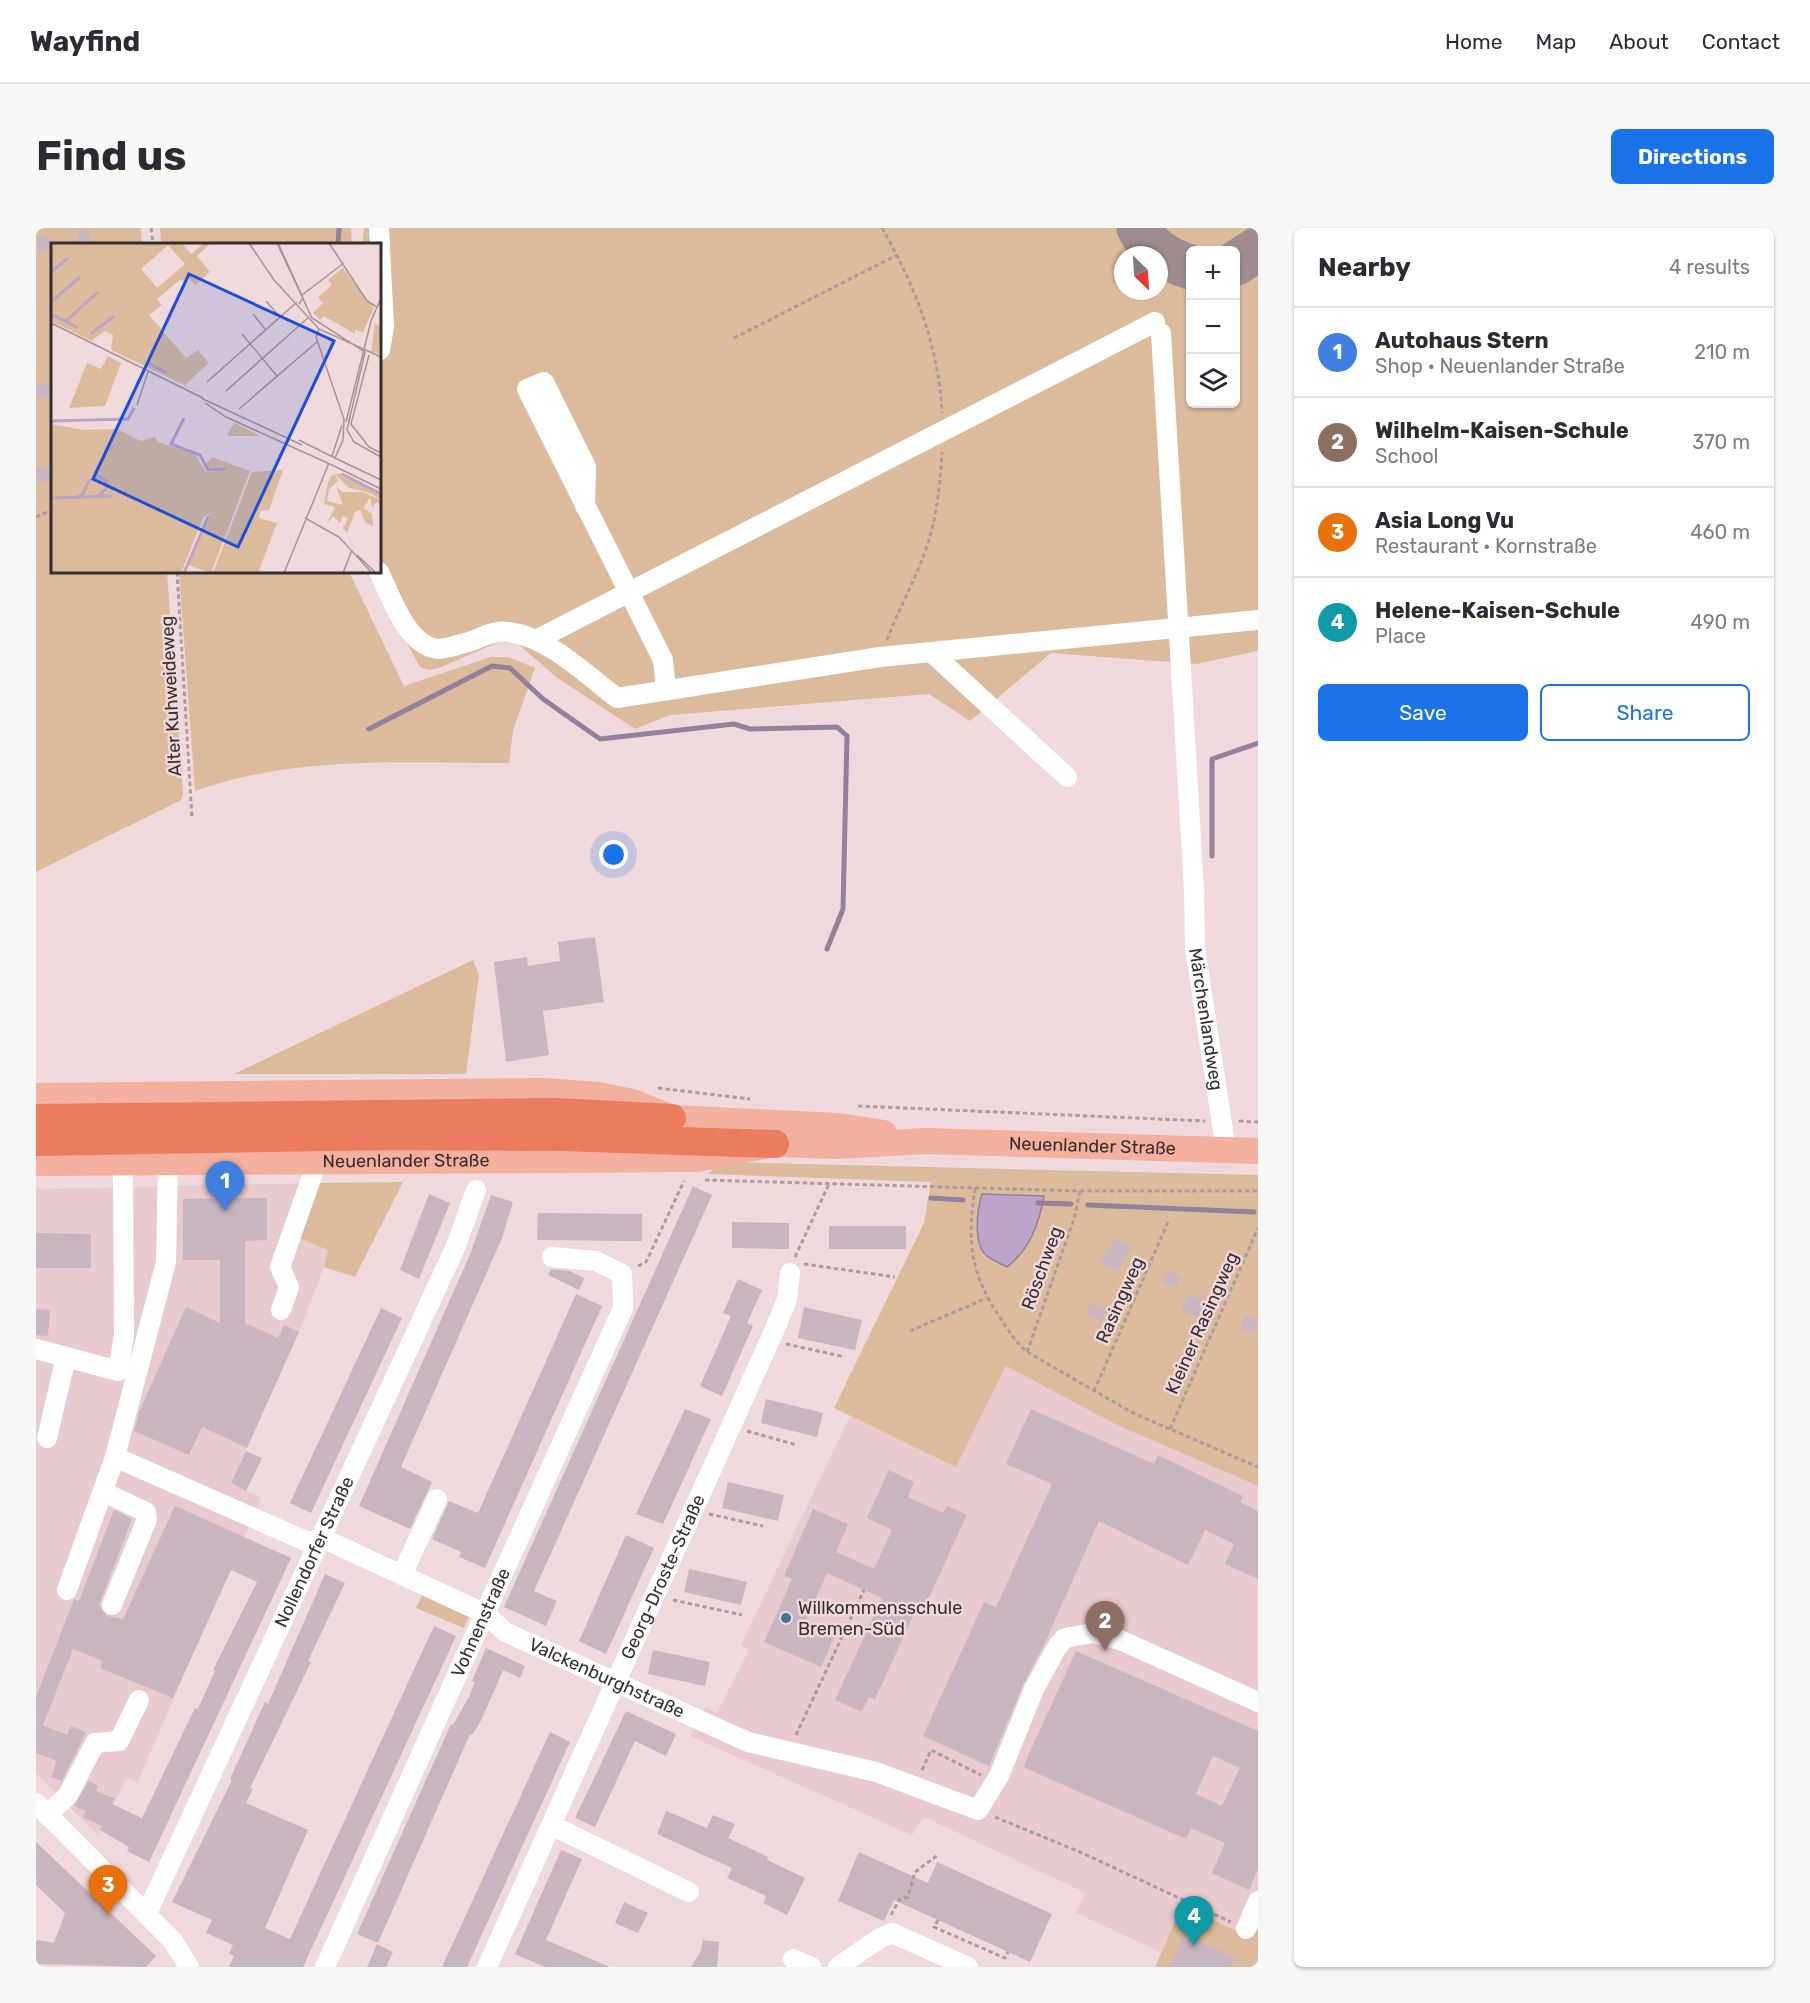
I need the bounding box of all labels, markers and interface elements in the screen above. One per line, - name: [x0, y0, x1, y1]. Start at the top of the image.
- text: Wayfind: [30, 25, 140, 58]
- text: Home: [1445, 29, 1502, 54]
- text: Map: [1535, 29, 1576, 54]
- text: About: [1609, 29, 1669, 54]
- text: Contact: [1702, 29, 1780, 54]
- button: Directions: [1611, 129, 1774, 184]
- text: Find us: [36, 131, 187, 181]
- inset map: [51, 243, 381, 573]
- north arrow: [1114, 246, 1168, 300]
- map controls: [1186, 246, 1240, 408]
- button: +: [1186, 246, 1240, 300]
- text: Nearby: [1318, 252, 1411, 283]
- text: 4 results: [1669, 255, 1750, 279]
- button: −: [1186, 300, 1240, 354]
- text: Autohaus Stern: [1375, 327, 1549, 354]
- text: 1: [1333, 340, 1342, 364]
- text: 210 m: [1694, 340, 1750, 364]
- button: layers: [1186, 354, 1240, 408]
- text: Shop · Neuenlander Straße: [1375, 354, 1625, 378]
- text: Wilhelm-Kaisen-Schule: [1375, 417, 1629, 444]
- text: 2: [1331, 430, 1344, 454]
- text: 370 m: [1692, 430, 1750, 454]
- text: School: [1375, 444, 1438, 468]
- text: Asia Long Vu: [1375, 507, 1514, 534]
- text: 3: [1331, 520, 1344, 544]
- text: 460 m: [1690, 520, 1750, 544]
- text: Restaurant · Kornstraße: [1375, 534, 1597, 558]
- text: Helene-Kaisen-Schule: [1375, 597, 1620, 624]
- text: 4: [1331, 610, 1344, 634]
- text: 490 m: [1691, 610, 1750, 634]
- street label: Alter Kuhweideweg: [156, 615, 186, 777]
- text: Place: [1375, 624, 1426, 648]
- button: Save: [1318, 684, 1528, 741]
- button: Share: [1540, 684, 1750, 741]
- your location: [599, 840, 628, 869]
- street label: Märchenlandweg: [1184, 946, 1228, 1092]
- street label: Neuenlander Straße: [1009, 1133, 1176, 1160]
- street label: Neuenlander Straße: [322, 1149, 490, 1172]
- pin: 1: [206, 1162, 244, 1211]
- street label: Röschweg: [1017, 1223, 1067, 1313]
- street label: Kleiner Rasingweg: [1161, 1248, 1243, 1398]
- street label: Rasingweg: [1091, 1254, 1149, 1346]
- street label: Nollendorfer Straße: [270, 1473, 359, 1631]
- street label: Georg-Droste-Straße: [616, 1491, 710, 1663]
- street label: Vohnenstraße: [446, 1564, 515, 1681]
- place label: Willkommensschule Bremen-Süd: [798, 1597, 962, 1640]
- pin: 2: [1086, 1602, 1124, 1651]
- marker: Willkommensschule Bremen-Süd: [779, 1611, 793, 1625]
- street label: Valckenburghstraße: [525, 1633, 688, 1723]
- pin: 3: [88, 1866, 128, 1915]
- pin: 4: [1174, 1896, 1214, 1946]

